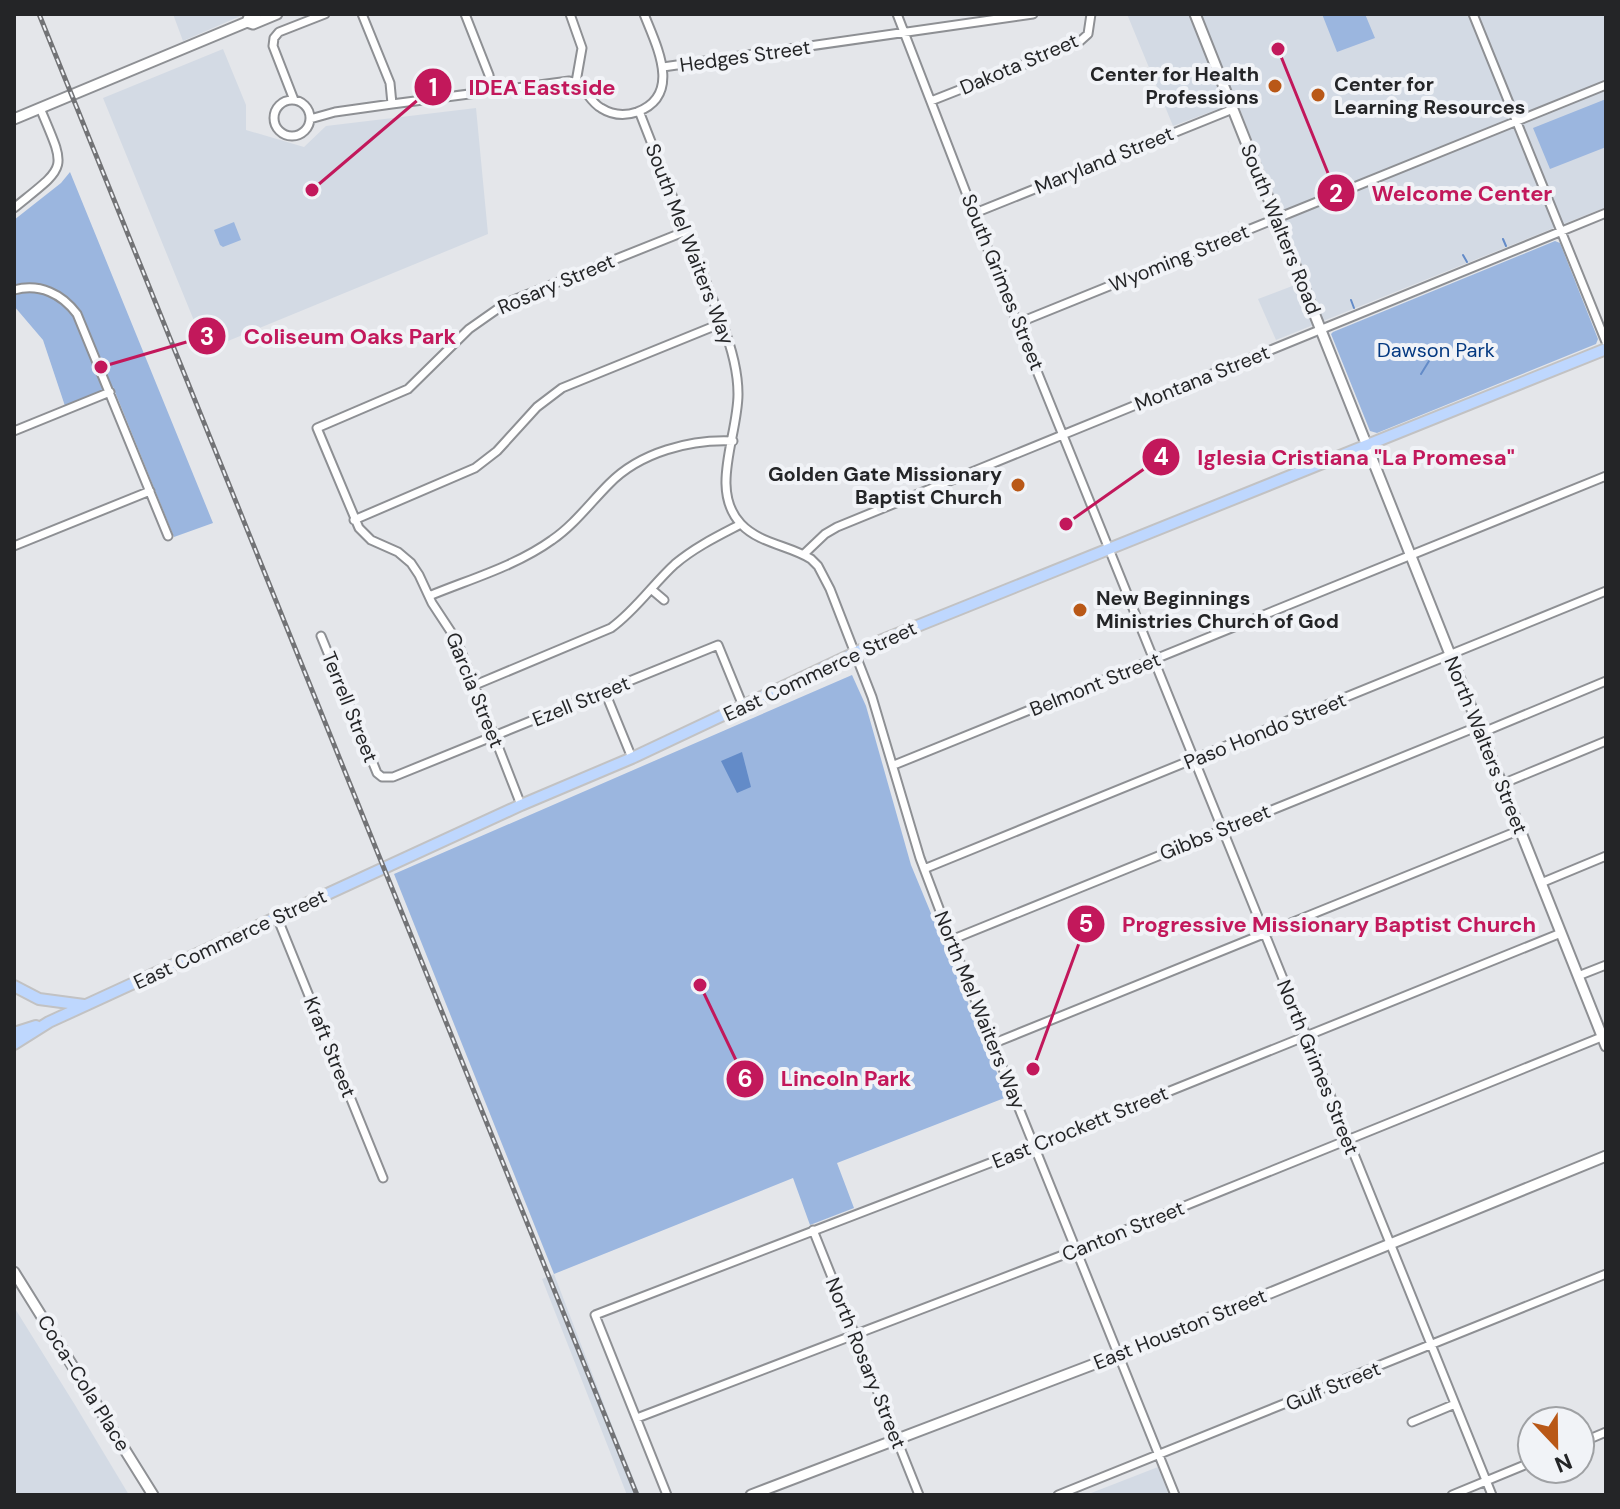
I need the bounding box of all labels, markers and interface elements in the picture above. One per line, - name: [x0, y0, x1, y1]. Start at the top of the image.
- street label: Dakota Street: [956, 27, 1082, 101]
- street label: Hedges Street: [678, 34, 812, 78]
- place label: Center for Health Professions: [1090, 61, 1259, 110]
- callout: IDEA Eastside: [413, 64, 632, 110]
- place label: Center for Learning Resources: [1334, 71, 1526, 120]
- text: 1: [429, 72, 437, 103]
- text: IDEA Eastside: [468, 73, 616, 102]
- marker: Center for Health Professions: [1266, 77, 1284, 95]
- marker: Center for Learning Resources: [1309, 86, 1327, 104]
- street label: Maryland Street: [1031, 120, 1177, 200]
- street label: South Mel Waiters Way: [640, 140, 740, 348]
- street label: South Walters Road: [1235, 140, 1327, 318]
- callout: Welcome Center: [1316, 170, 1568, 216]
- text: 2: [1329, 178, 1343, 209]
- text: Welcome Center: [1372, 179, 1552, 208]
- street label: South Grimes Street: [956, 190, 1050, 374]
- street label: Wyoming Street: [1105, 218, 1253, 298]
- street label: Rosary Street: [494, 248, 619, 320]
- callout: Coliseum Oaks Park: [187, 313, 472, 359]
- text: 3: [200, 321, 214, 352]
- text: Coliseum Oaks Park: [244, 322, 457, 351]
- park label: Dawson Park: [1377, 337, 1495, 363]
- street label: Montana Street: [1131, 339, 1273, 417]
- callout: Iglesia Cristiana "La Promesa": [1141, 434, 1530, 480]
- text: 4: [1153, 441, 1169, 472]
- text: Iglesia Cristiana "La Promesa": [1197, 443, 1515, 472]
- place label: Golden Gate Missionary Baptist Church: [768, 461, 1002, 510]
- marker: Golden Gate Missionary Baptist Church: [1009, 476, 1027, 494]
- place label: New Beginnings Ministries Church of God: [1096, 585, 1339, 634]
- marker: New Beginnings Ministries Church of God: [1071, 601, 1089, 619]
- street label: East Commerce Street: [719, 615, 921, 727]
- street label: Garcia Street: [440, 628, 510, 752]
- street label: Belmont Street: [1026, 646, 1164, 722]
- street label: Terrell Street: [316, 648, 384, 766]
- street label: North Walters Street: [1438, 652, 1534, 838]
- street label: Ezell Street: [528, 670, 634, 732]
- street label: Paso Hondo Street: [1180, 687, 1350, 775]
- street label: Gibbs Street: [1156, 798, 1274, 866]
- street label: East Commerce Street: [129, 883, 331, 995]
- callout: Progressive Missionary Baptist Church: [1066, 901, 1552, 947]
- street label: North Mel Waiters Way: [928, 907, 1032, 1113]
- text: 5: [1079, 908, 1093, 939]
- text: Progressive Missionary Baptist Church: [1122, 910, 1536, 939]
- street label: North Grimes Street: [1271, 976, 1365, 1158]
- street label: Kraft Street: [298, 993, 362, 1101]
- callout: Lincoln Park: [725, 1056, 927, 1102]
- text: 6: [737, 1063, 753, 1094]
- text: Lincoln Park: [781, 1064, 912, 1093]
- street label: East Crockett Street: [988, 1080, 1172, 1174]
- street label: Canton Street: [1058, 1195, 1188, 1267]
- street label: North Rosary Street: [820, 1274, 912, 1453]
- street label: East Houston Street: [1090, 1282, 1270, 1376]
- street label: Coca-Cola Place: [32, 1310, 136, 1456]
- street label: Gulf Street: [1282, 1355, 1384, 1417]
- north arrow: [1516, 1405, 1596, 1485]
- text: N: [1550, 1447, 1576, 1480]

